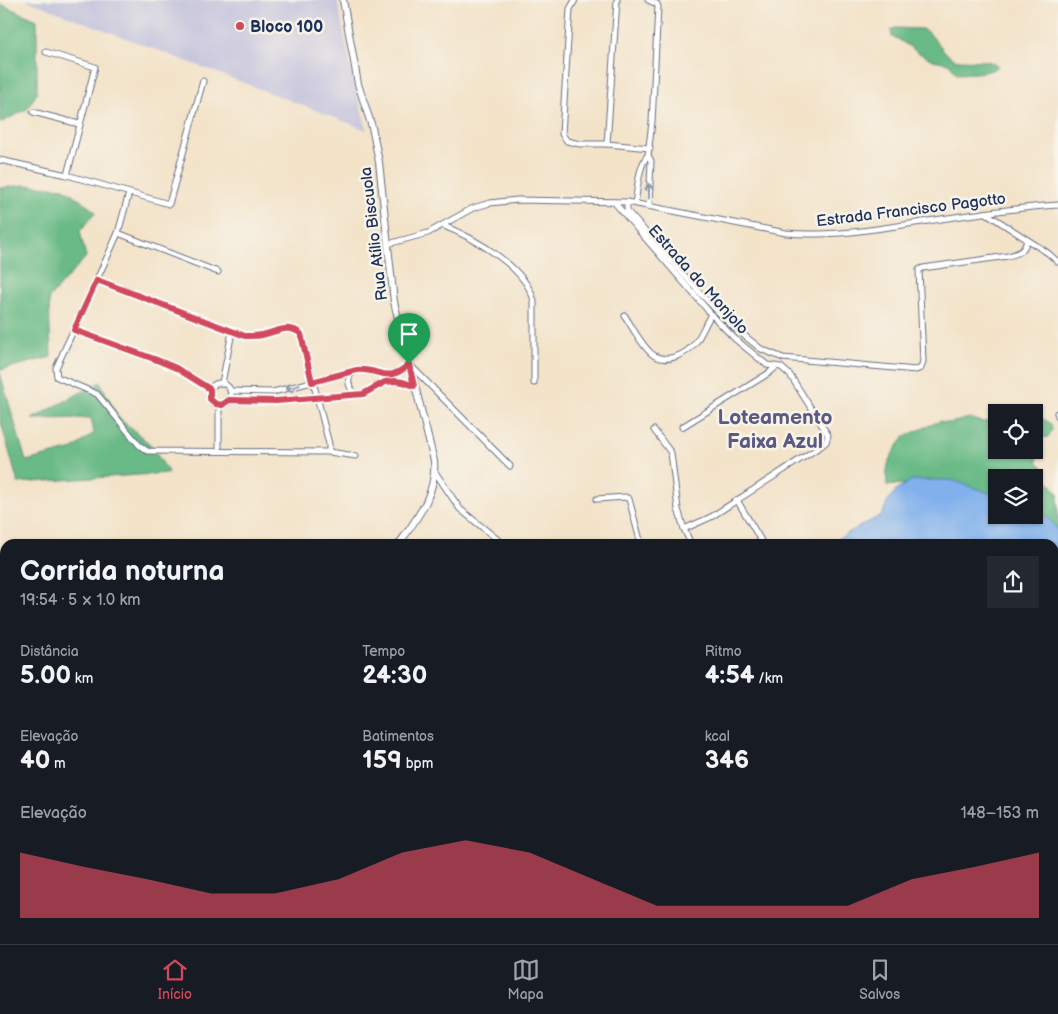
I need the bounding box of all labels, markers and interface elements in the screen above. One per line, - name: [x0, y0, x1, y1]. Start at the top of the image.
- place label: Bloco 100: [250, 18, 323, 37]
- marker: Bloco 100: [234, 20, 246, 32]
- street label: Rua Atílio Biscuola: [357, 166, 392, 302]
- one-way arrow: [644, 183, 654, 199]
- street label: Estrada Francisco Pagotto: [815, 189, 1007, 232]
- street label: Estrada do Monjolo: [644, 221, 752, 339]
- pin: [388, 313, 430, 364]
- icon: arrive: [395, 320, 423, 348]
- one-way arrow: [286, 382, 302, 392]
- map controls: [988, 404, 1043, 524]
- button: locate: [988, 404, 1043, 459]
- district label: Loteamento Faixa Azul: [718, 405, 832, 454]
- button: layers: [988, 469, 1043, 524]
- text: Corrida noturna: [20, 555, 225, 588]
- button: share: [987, 556, 1039, 608]
- text: 19:54 · 5 × 1.0 km: [20, 591, 141, 610]
- text: Distância: [20, 643, 79, 660]
- text: Tempo: [362, 643, 405, 660]
- text: Ritmo: [705, 643, 742, 660]
- text: 5.00: [20, 660, 71, 691]
- text: 24:30: [362, 660, 427, 691]
- text: 4:54: [705, 660, 755, 691]
- text: km: [71, 670, 93, 687]
- text: /km: [755, 670, 783, 687]
- text: Elevação: [20, 728, 78, 745]
- text: Batimentos: [362, 728, 434, 745]
- text: kcal: [705, 728, 730, 745]
- text: 40: [20, 745, 50, 776]
- text: 159: [362, 745, 402, 776]
- text: 346: [705, 745, 749, 776]
- text: m: [50, 755, 66, 772]
- text: bpm: [402, 755, 433, 772]
- text: Elevação: [20, 804, 87, 823]
- text: 148–153 m: [960, 804, 1039, 823]
- tab: Início: [158, 956, 192, 1003]
- tab: Mapa: [508, 956, 544, 1003]
- tab: Salvos: [859, 956, 900, 1003]

